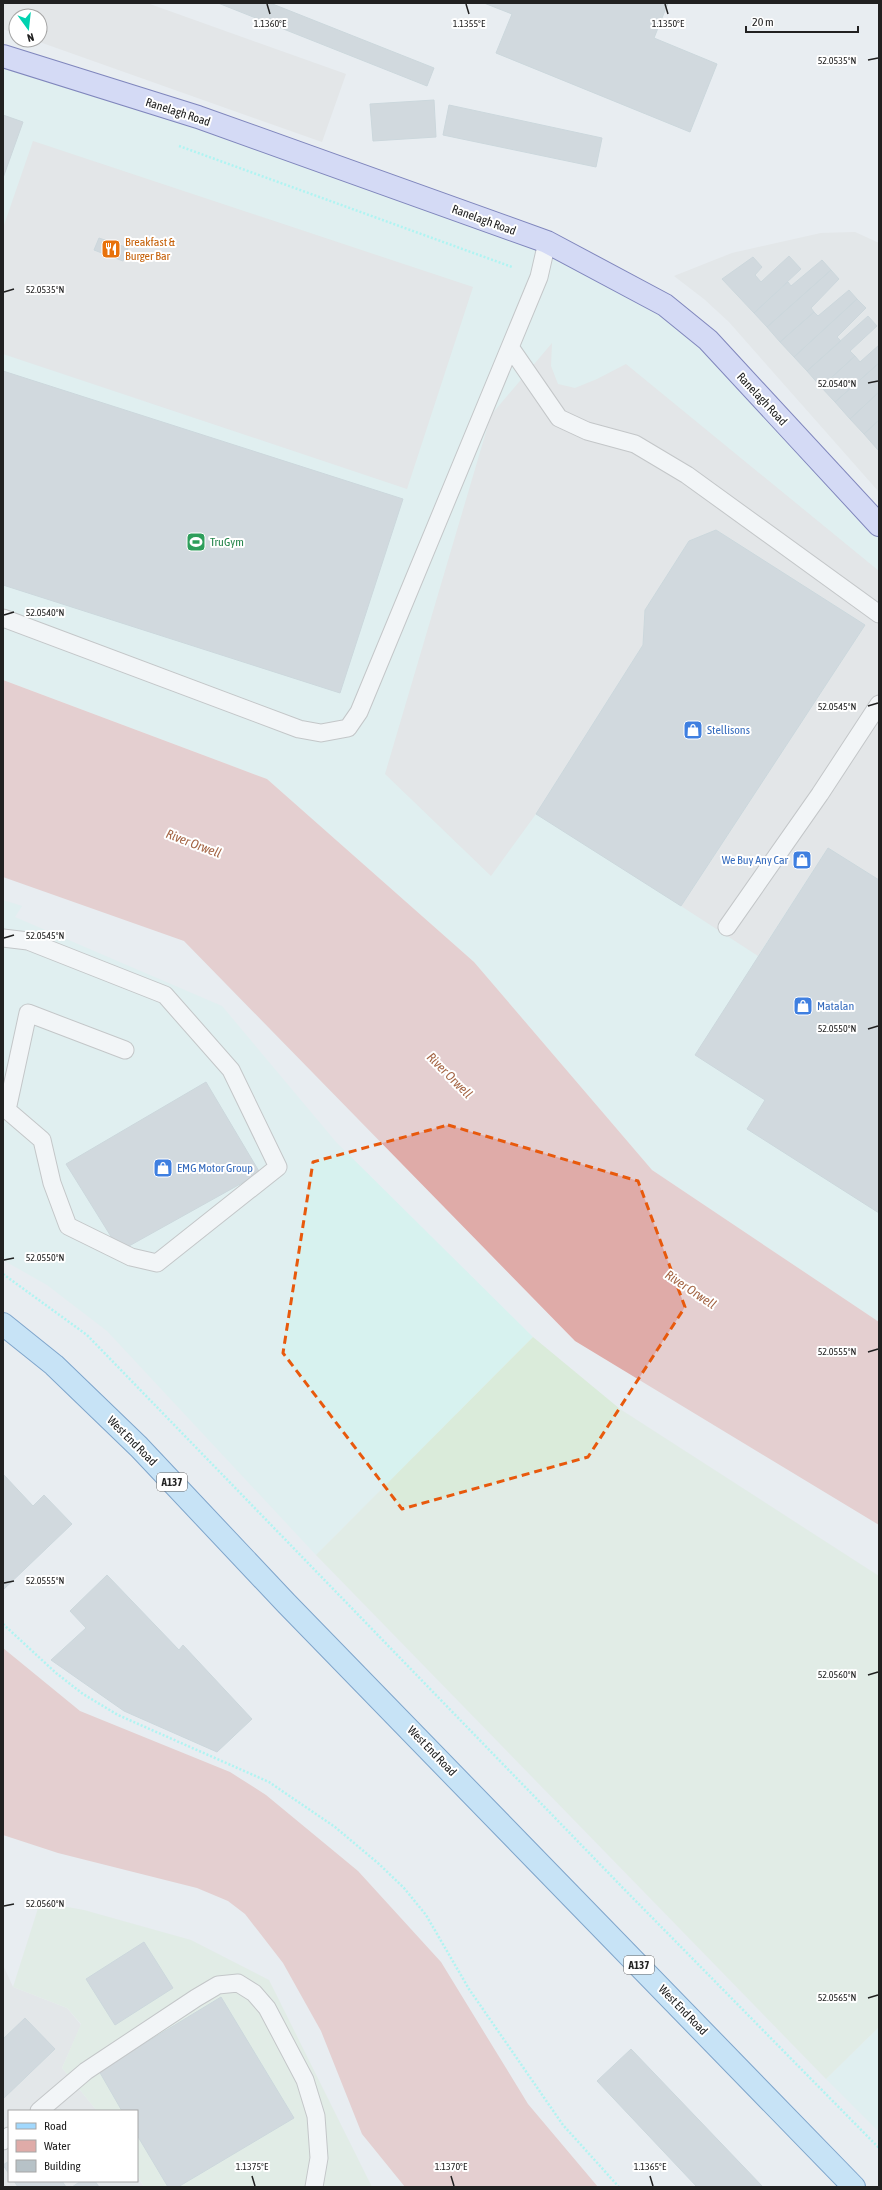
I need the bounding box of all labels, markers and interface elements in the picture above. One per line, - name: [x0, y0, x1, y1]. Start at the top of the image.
- north arrow: [8, 8, 48, 48]
- scale bar: [746, 8, 858, 34]
- text: 20 m: [752, 15, 774, 29]
- text: 1.1360°E: [254, 18, 287, 29]
- text: 1.1355°E: [453, 18, 486, 29]
- text: 1.1350°E: [652, 18, 685, 29]
- text: N: [26, 31, 35, 44]
- text: 52.0535°N: [818, 55, 856, 66]
- street label: Ranelagh Road: [144, 95, 212, 129]
- street label: Ranelagh Road: [450, 202, 518, 238]
- place label: Breakfast & Burger Bar: [125, 235, 176, 263]
- restaurant icon: Breakfast & Burger Bar: [100, 238, 122, 260]
- text: 52.0535°N: [26, 284, 64, 295]
- street label: Ranelagh Road: [734, 370, 790, 428]
- text: 52.0540°N: [818, 378, 856, 389]
- sports icon: TruGym: [185, 531, 207, 553]
- place label: TruGym: [210, 535, 244, 549]
- text: 52.0540°N: [26, 607, 64, 618]
- text: 52.0545°N: [818, 701, 856, 712]
- shop icon: Stellisons: [682, 719, 704, 741]
- place label: Stellisons: [707, 723, 750, 737]
- water label: River Orwell: [164, 826, 224, 861]
- shop icon: We Buy Any Car: [791, 849, 813, 871]
- place label: We Buy Any Car: [722, 853, 788, 867]
- text: 52.0545°N: [26, 930, 64, 941]
- shop icon: Matalan: [792, 995, 814, 1017]
- place label: Matalan: [817, 999, 854, 1013]
- text: 52.0550°N: [818, 1023, 856, 1034]
- water label: River Orwell: [424, 1050, 475, 1101]
- shop icon: EMG Motor Group: [152, 1157, 174, 1179]
- place label: EMG Motor Group: [177, 1161, 253, 1175]
- text: 52.0550°N: [26, 1252, 64, 1263]
- water label: River Orwell: [662, 1267, 719, 1312]
- text: 52.0555°N: [818, 1346, 856, 1357]
- street label: West End Road: [104, 1413, 160, 1469]
- road number: A137: [157, 1473, 187, 1491]
- text: 52.0555°N: [26, 1575, 64, 1586]
- text: 52.0560°N: [818, 1669, 856, 1680]
- street label: West End Road: [405, 1723, 459, 1779]
- text: 52.0560°N: [26, 1898, 64, 1909]
- road number: A137: [624, 1956, 654, 1974]
- street label: West End Road: [656, 1982, 710, 2038]
- text: 52.0565°N: [818, 1992, 856, 2003]
- legend: [8, 2110, 138, 2182]
- text: Road: [44, 2119, 67, 2133]
- text: Water: [44, 2139, 71, 2153]
- text: Building: [44, 2159, 82, 2173]
- text: 1.1375°E: [236, 2161, 269, 2172]
- text: 1.1370°E: [435, 2161, 468, 2172]
- text: 1.1365°E: [634, 2161, 667, 2172]

